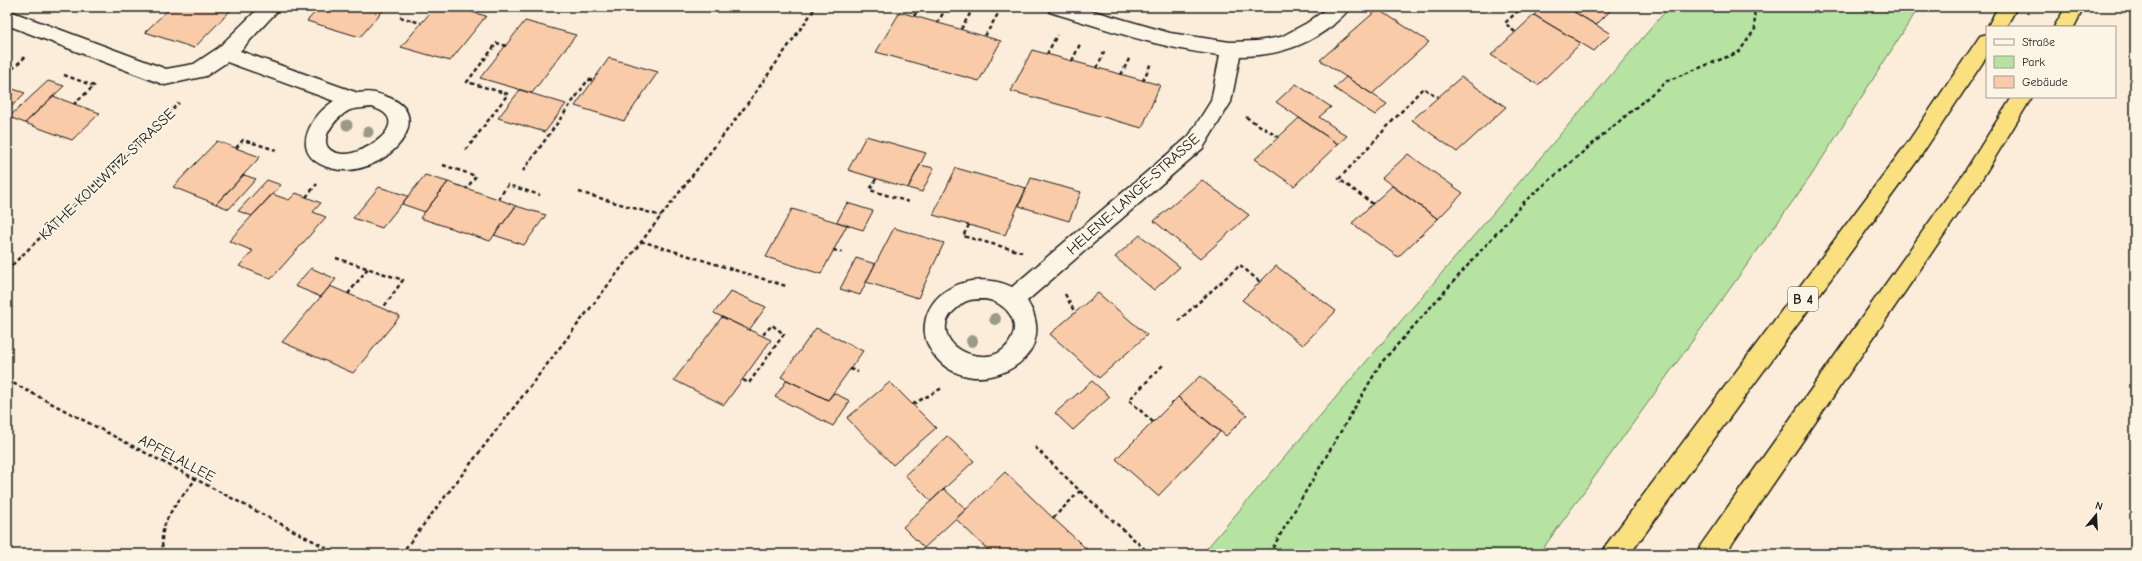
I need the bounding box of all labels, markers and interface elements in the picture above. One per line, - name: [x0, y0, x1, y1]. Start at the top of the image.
- legend: [1986, 26, 2116, 98]
- text: Straße: [2022, 35, 2055, 49]
- text: Park: [2022, 55, 2045, 69]
- text: Gebäude: [2022, 75, 2068, 89]
- street label: KÄTHE-KOLLWITZ-STRASSE: [35, 104, 179, 244]
- street label: HELENE-LANGE-STRASSE: [1063, 130, 1203, 258]
- road number: B 4: [1788, 287, 1818, 311]
- street label: APFELALLEE: [136, 430, 218, 486]
- north arrow: [2076, 495, 2116, 535]
- text: N: [2094, 499, 2104, 513]

